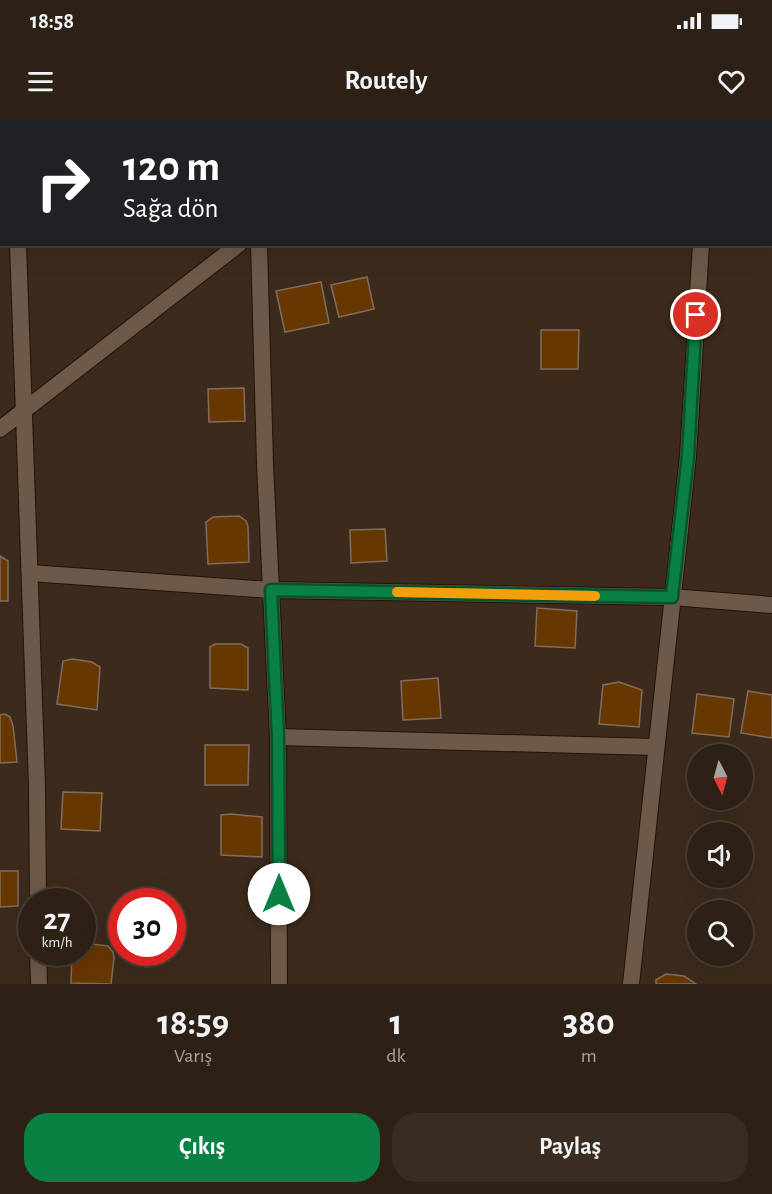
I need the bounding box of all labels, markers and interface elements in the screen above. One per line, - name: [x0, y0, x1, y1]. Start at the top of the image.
- text: 18:58: [30, 10, 74, 32]
- icon: menu: [24, 65, 57, 98]
- icon: heart: [715, 65, 748, 98]
- text: Routely: [344, 67, 428, 94]
- icon: right: [24, 144, 102, 222]
- text: 120 m: [123, 146, 220, 188]
- text: Sağa dön: [123, 195, 218, 222]
- pin: [670, 289, 721, 340]
- icon: arrive: [679, 298, 712, 331]
- north arrow: [687, 744, 753, 810]
- map controls: [687, 744, 753, 966]
- button: sound: [687, 822, 753, 888]
- position arrow: [247, 862, 311, 926]
- speed limit sign: 30: [108, 888, 186, 966]
- button: search: [687, 900, 753, 966]
- text: 27: [43, 905, 71, 935]
- text: km/h: [42, 935, 72, 950]
- text: 18:59: [157, 1005, 229, 1041]
- text: 1: [389, 1005, 402, 1041]
- text: 380: [563, 1005, 615, 1041]
- text: Varış: [174, 1046, 212, 1066]
- text: dk: [386, 1046, 406, 1066]
- text: m: [581, 1046, 597, 1066]
- button: Çıkış: [24, 1113, 380, 1182]
- button: Paylaş: [392, 1113, 748, 1182]

